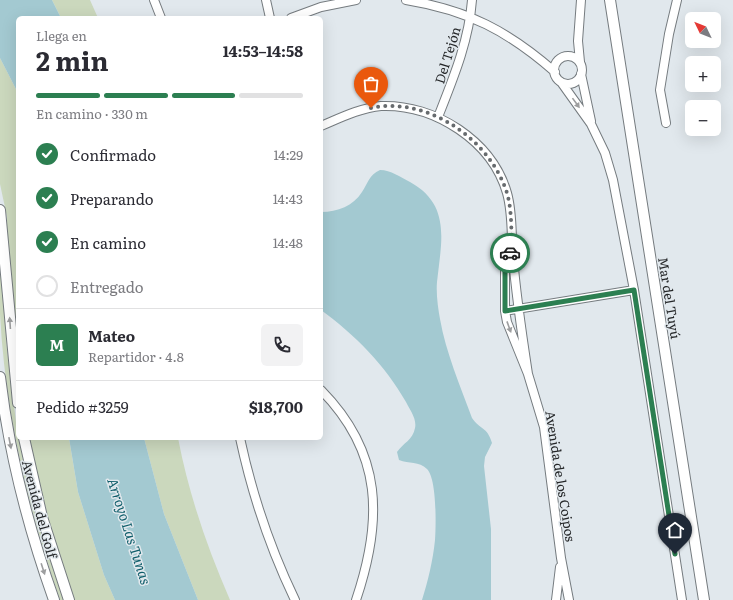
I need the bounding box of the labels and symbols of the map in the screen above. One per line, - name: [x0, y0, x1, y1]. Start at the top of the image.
- north arrow: [685, 12, 721, 48]
- street label: Del Tejón: [429, 24, 465, 86]
- pin: [354, 67, 388, 108]
- one-way arrow: [572, 98, 580, 108]
- courier: [490, 233, 530, 273]
- street label: Mar del Tuyú: [654, 256, 686, 340]
- one-way arrow: [6, 317, 13, 329]
- one-way arrow: [507, 321, 513, 333]
- street label: Avenida de los Coipos: [541, 409, 581, 543]
- one-way arrow: [7, 437, 13, 449]
- street label: Avenida del Golf: [18, 458, 62, 561]
- water label: Arroyo Las Tunas: [103, 475, 157, 587]
- pin: [658, 513, 692, 554]
- one-way arrow: [40, 563, 46, 575]

